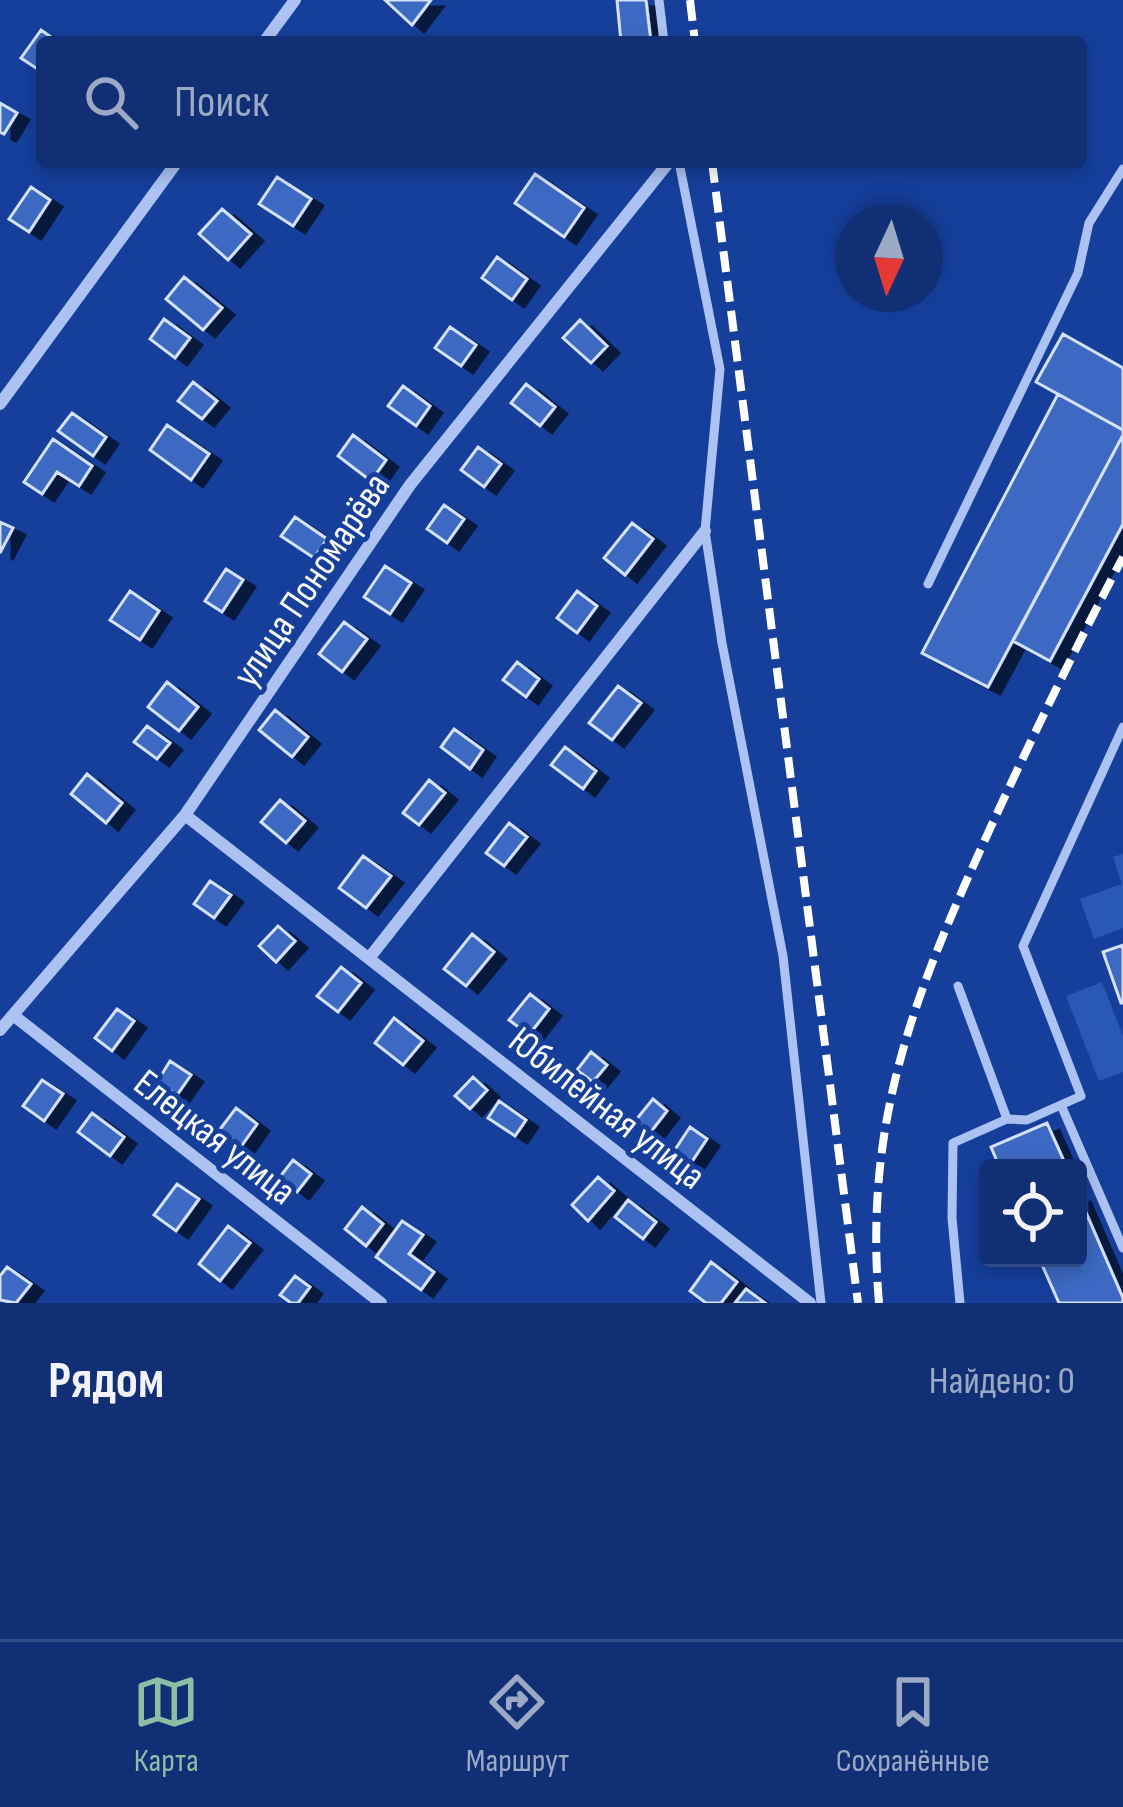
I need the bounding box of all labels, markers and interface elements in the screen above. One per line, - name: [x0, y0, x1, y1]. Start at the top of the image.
- search box: [36, 36, 1087, 168]
- icon: search: [78, 69, 144, 135]
- text: Поиск: [174, 75, 269, 130]
- north arrow: [835, 204, 943, 312]
- street label: улица Пономарёва: [223, 465, 401, 696]
- street label: Юбилейная улица: [499, 1018, 714, 1200]
- street label: Елецкая улица: [124, 1060, 305, 1216]
- map controls: [979, 1159, 1087, 1267]
- button: locate: [979, 1159, 1087, 1267]
- text: Рядом: [48, 1351, 164, 1412]
- text: Найдено: 0: [929, 1358, 1075, 1405]
- tab: Карта: [133, 1669, 199, 1781]
- tab: Маршрут: [466, 1669, 569, 1781]
- tab: Сохранённые: [836, 1669, 990, 1781]

